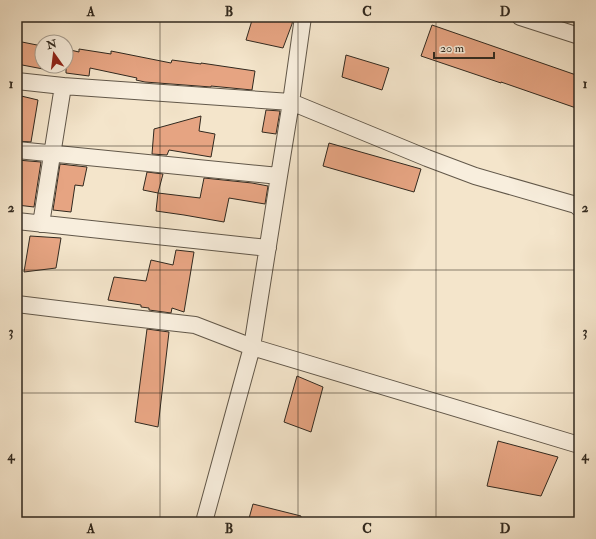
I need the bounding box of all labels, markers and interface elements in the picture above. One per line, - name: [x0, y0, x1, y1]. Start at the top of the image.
- text: A: [86, 4, 96, 20]
- text: B: [225, 4, 233, 20]
- text: C: [362, 4, 372, 20]
- text: D: [500, 4, 511, 20]
- north arrow: [34, 34, 74, 74]
- scale bar: [434, 34, 494, 60]
- text: N: [44, 37, 59, 53]
- text: 20 m: [440, 41, 465, 56]
- text: 1: [9, 76, 14, 92]
- text: 1: [583, 76, 588, 92]
- text: 2: [8, 200, 15, 216]
- text: 2: [582, 200, 589, 216]
- text: 3: [9, 324, 14, 340]
- text: 3: [583, 324, 588, 340]
- text: 4: [6, 448, 15, 464]
- text: 4: [580, 448, 589, 464]
- text: A: [86, 521, 96, 537]
- text: B: [225, 521, 233, 537]
- text: C: [362, 521, 372, 537]
- text: D: [500, 521, 511, 537]

